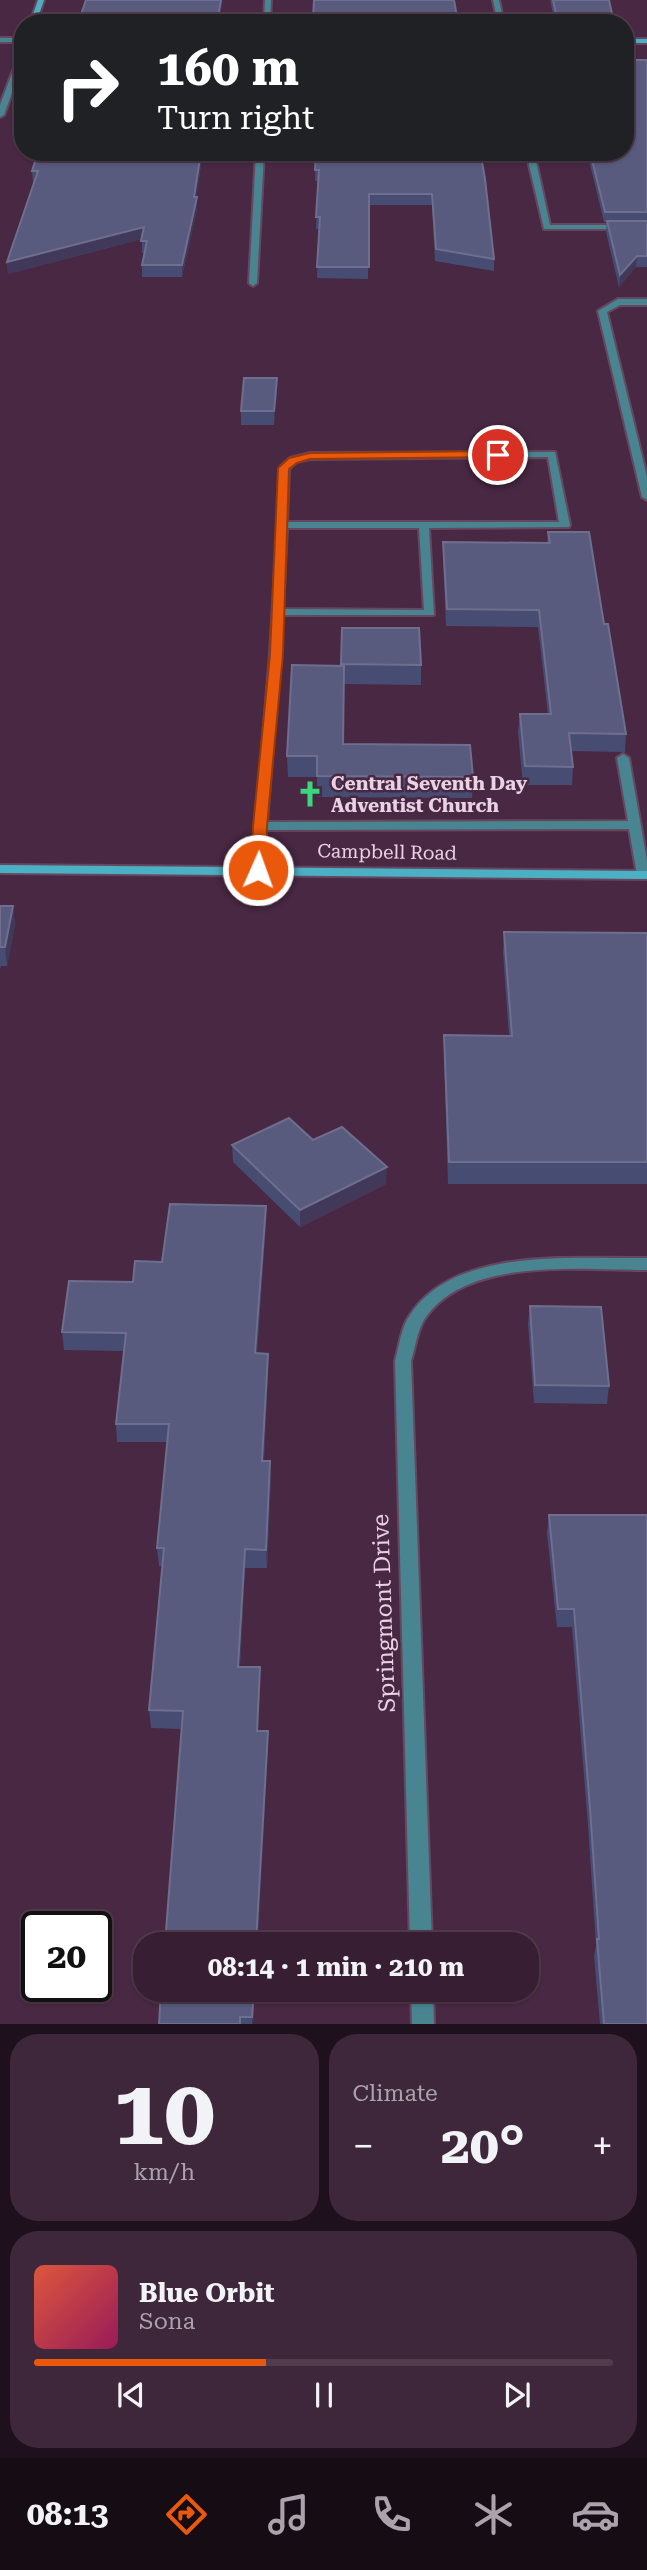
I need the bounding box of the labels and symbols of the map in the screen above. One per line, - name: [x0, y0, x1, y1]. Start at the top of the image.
- pin: [468, 425, 528, 485]
- place label: Central Seventh Day Adventist Church: [331, 772, 528, 817]
- church icon: Central Seventh Day Adventist Church: [295, 779, 325, 809]
- position arrow: [221, 833, 295, 907]
- street label: Campbell Road: [317, 839, 457, 865]
- street label: Springmont Drive: [367, 1513, 401, 1713]
- speed limit sign: 20: [21, 1911, 112, 2002]

